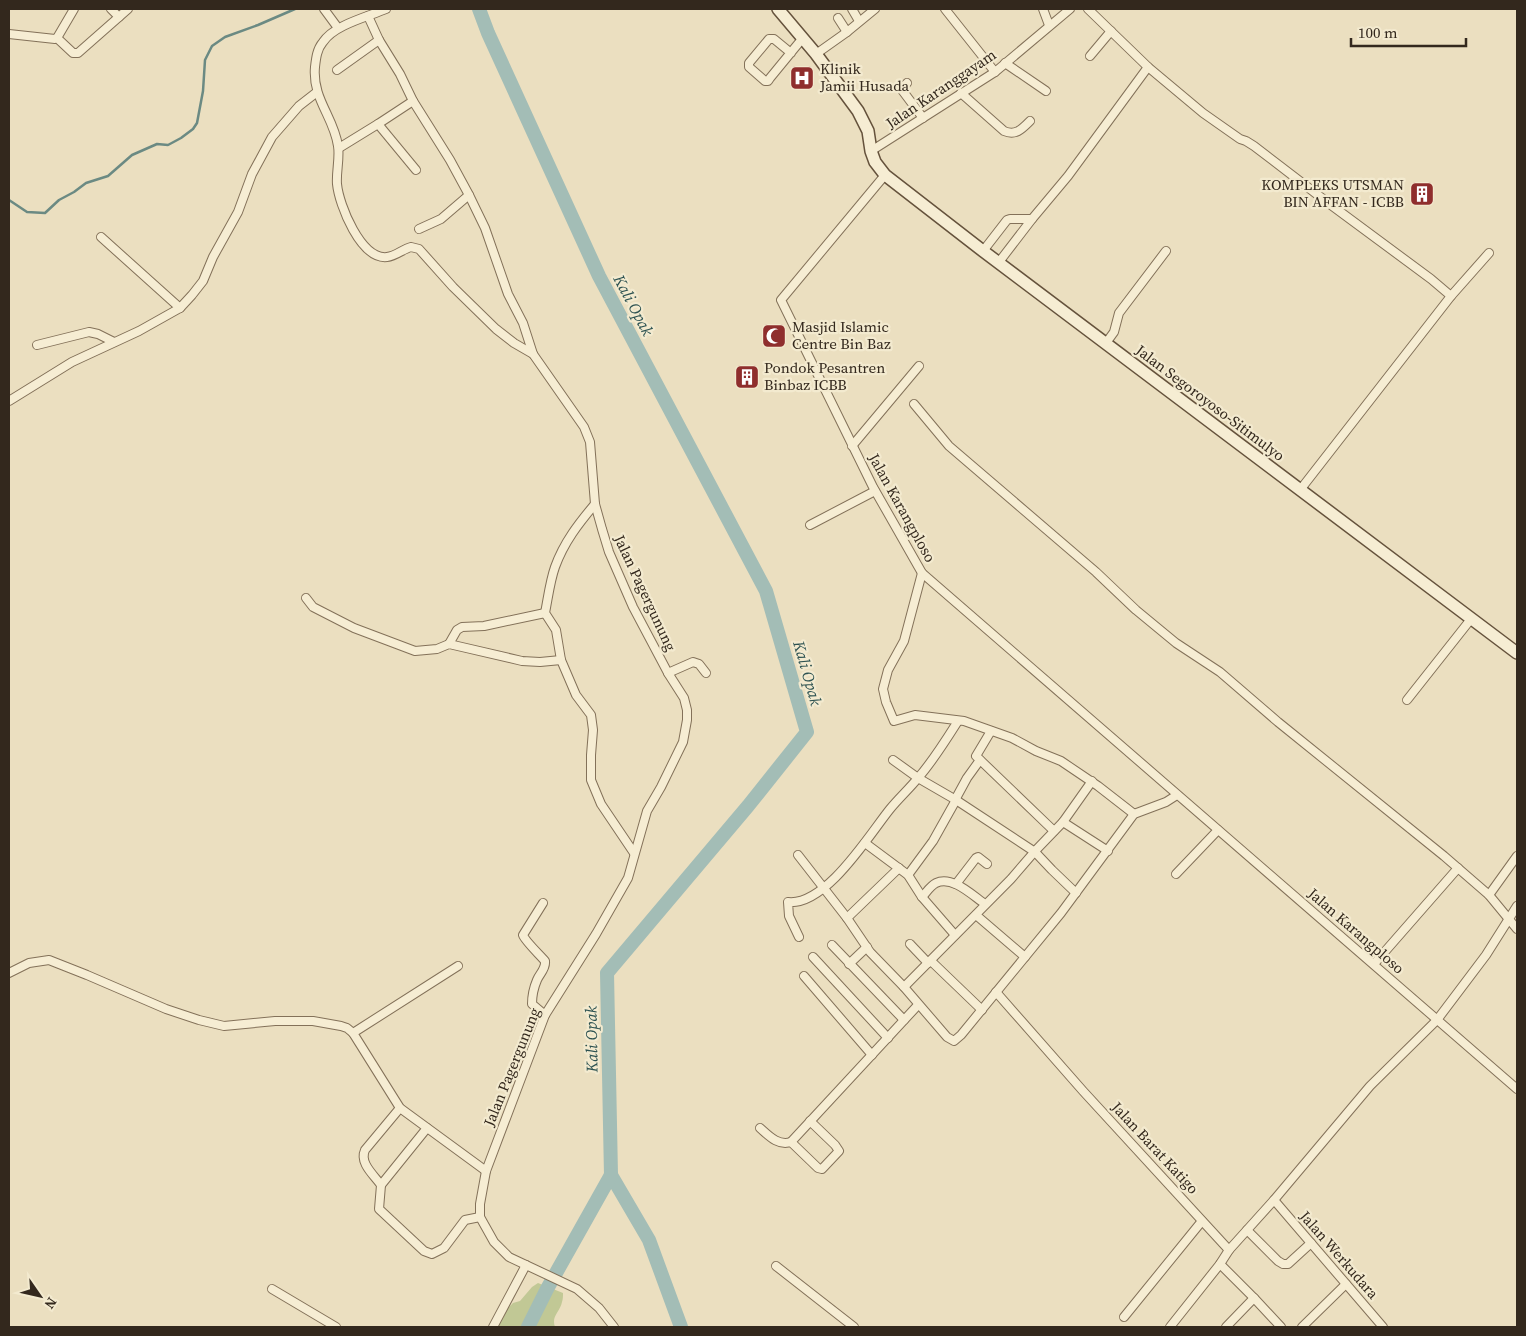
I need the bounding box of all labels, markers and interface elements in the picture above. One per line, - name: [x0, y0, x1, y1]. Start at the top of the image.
- scale bar: [1351, 15, 1466, 47]
- text: 100 m: [1358, 22, 1398, 43]
- street label: Jalan Karanggayam: [881, 44, 1000, 134]
- place label: Klinik Jamii Husada: [819, 58, 909, 96]
- hospital icon: Klinik Jamii Husada: [789, 65, 815, 91]
- place label: KOMPLEKS UTSMAN BIN AFFAN - ICBB: [1261, 174, 1404, 212]
- building icon: KOMPLEKS UTSMAN BIN AFFAN - ICBB: [1409, 181, 1435, 207]
- water label: Kali Opak: [608, 270, 660, 340]
- place label: Masjid Islamic Centre Bin Baz: [792, 316, 891, 354]
- mosque icon: Masjid Islamic Centre Bin Baz: [761, 323, 787, 349]
- street label: Jalan Segoroyoso-Sitimulyo: [1131, 339, 1289, 466]
- place label: Pondok Pesantren Binbaz ICBB: [764, 357, 885, 395]
- building icon: Pondok Pesantren Binbaz ICBB: [734, 364, 760, 390]
- street label: Jalan Karangploso: [863, 449, 941, 566]
- street label: Jalan Pagergunung: [609, 530, 682, 655]
- water label: Kali Opak: [788, 637, 828, 708]
- street label: Jalan Karangploso: [1303, 882, 1409, 978]
- street label: Jalan Pagergunung: [478, 1004, 545, 1130]
- water label: Kali Opak: [579, 1005, 603, 1073]
- street label: Jalan Barat Katigo: [1106, 1096, 1204, 1198]
- street label: Jalan Werkudara: [1295, 1205, 1384, 1304]
- north arrow: [15, 1271, 65, 1321]
- text: N: [40, 1293, 62, 1313]

